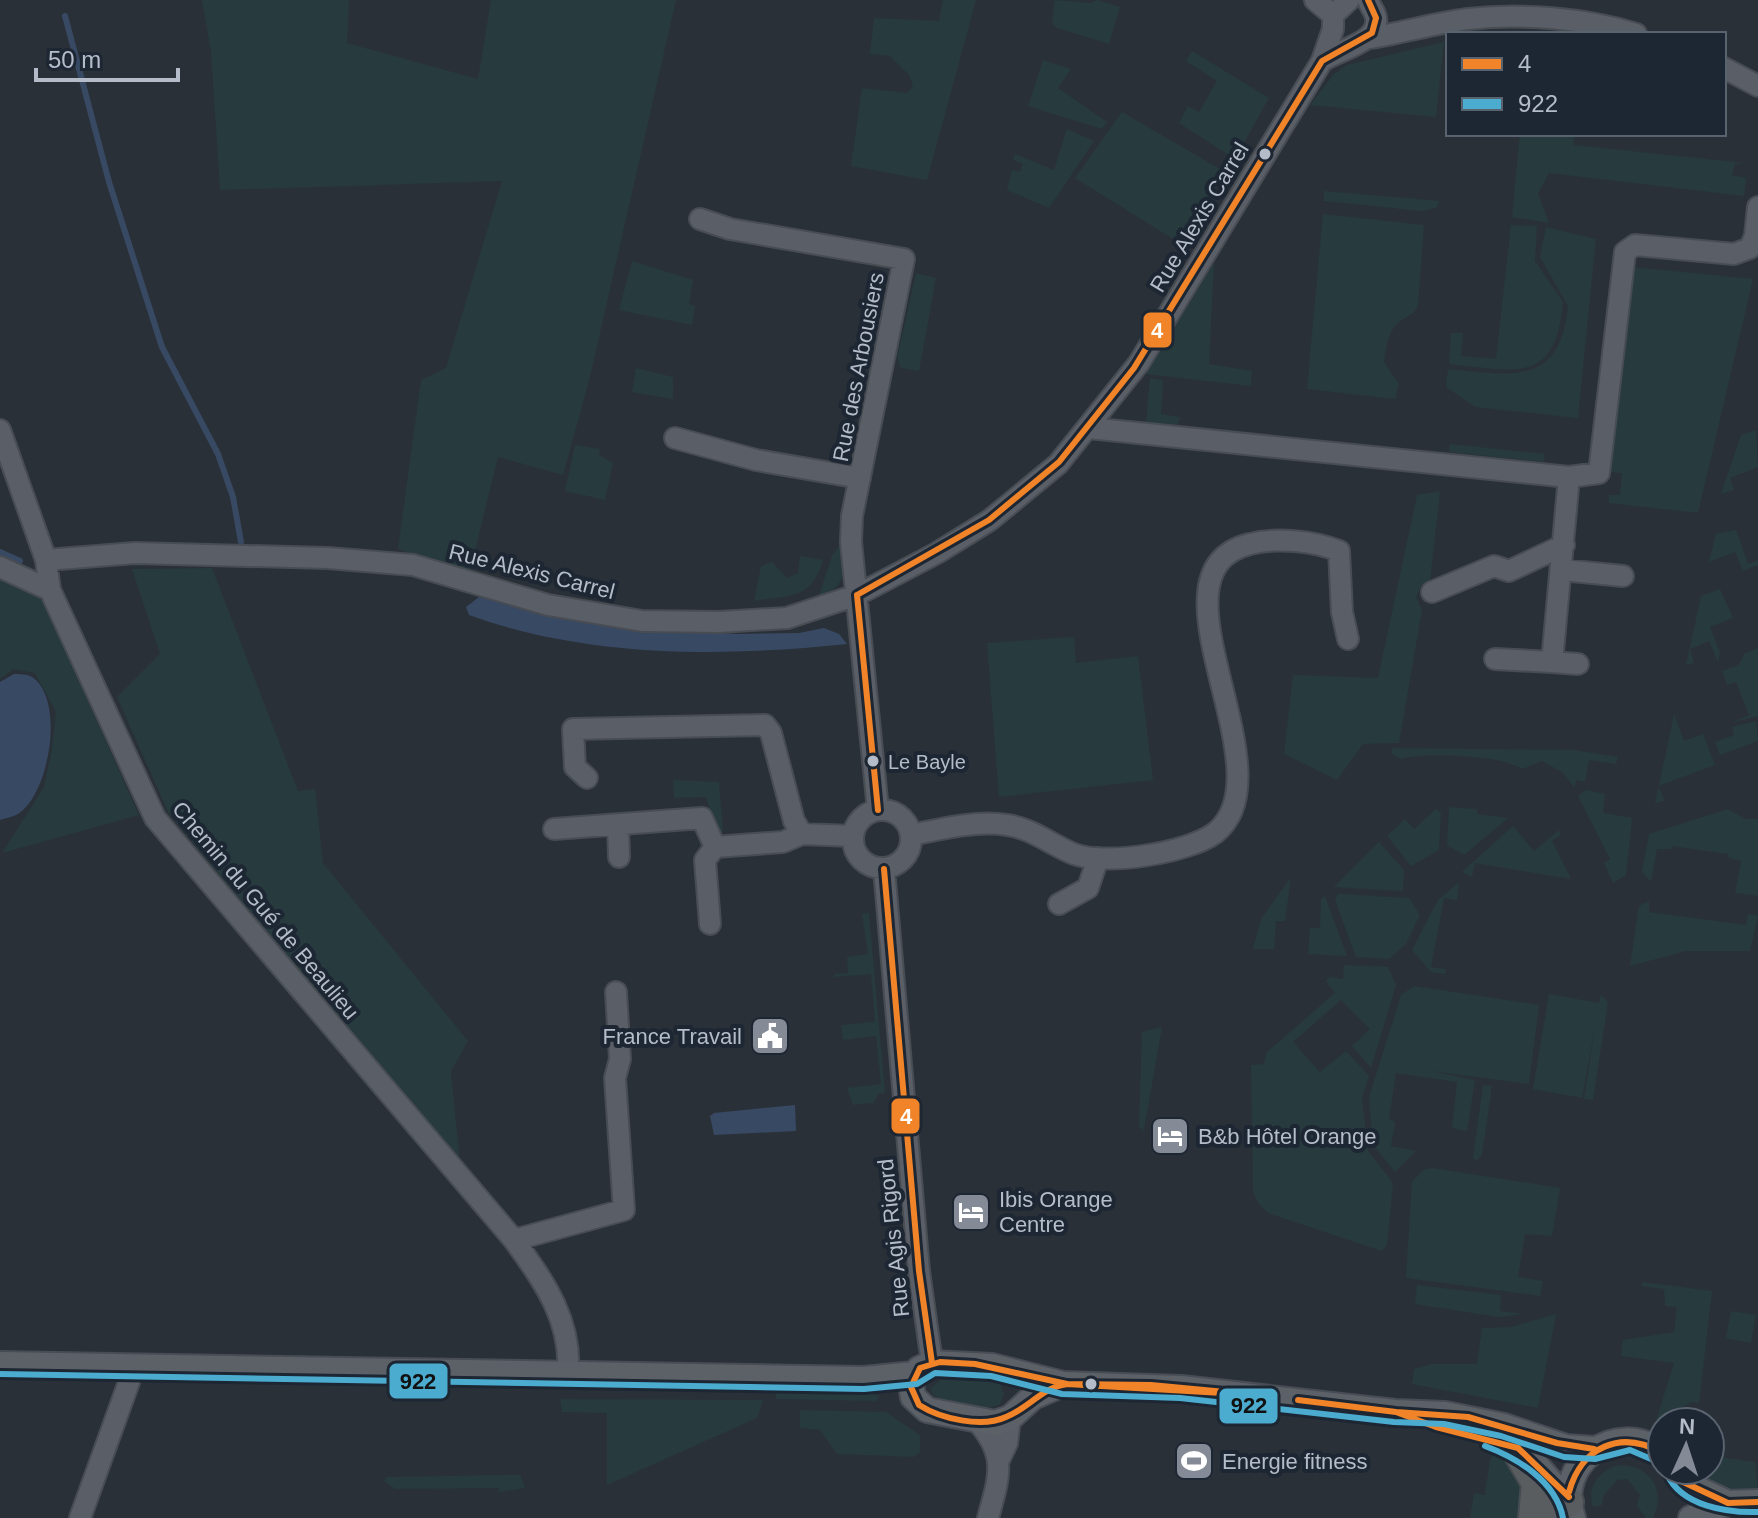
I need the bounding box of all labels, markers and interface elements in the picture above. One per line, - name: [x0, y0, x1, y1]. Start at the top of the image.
- scale bar: [36, 32, 178, 82]
- legend: [1446, 32, 1726, 136]
- text: 50 m: [48, 46, 101, 73]
- text: 4: [1518, 50, 1531, 77]
- text: 922: [1518, 90, 1558, 117]
- street label: Rue Alexis Carrel: [1145, 138, 1254, 297]
- unlabelled marker: [1257, 146, 1273, 162]
- street label: Rue des Arbousiers: [828, 270, 889, 464]
- line badge: 4: [1142, 311, 1173, 349]
- text: 4: [1151, 318, 1164, 343]
- street label: Rue Alexis Carrel: [446, 539, 617, 604]
- place label: Le Bayle: [888, 751, 966, 773]
- marker: Le Bayle: [865, 753, 881, 769]
- street label: Chemin du Gué de Beaulieu: [167, 796, 364, 1024]
- public building icon: France Travail: [749, 1015, 791, 1057]
- place label: France Travail: [603, 1024, 742, 1049]
- line badge: 4: [890, 1097, 921, 1135]
- text: 4: [900, 1104, 913, 1129]
- hotel icon: B&b Hôtel Orange: [1149, 1115, 1191, 1157]
- place label: B&b Hôtel Orange: [1198, 1124, 1377, 1149]
- street label: Rue Agis Rigord: [873, 1158, 914, 1318]
- place label: Ibis Orange Centre: [999, 1187, 1113, 1237]
- hotel icon: Ibis Orange Centre: [950, 1191, 992, 1233]
- line badge: 922: [388, 1362, 449, 1400]
- text: 922: [400, 1369, 436, 1394]
- unlabelled marker: [1083, 1376, 1099, 1392]
- line badge: 922: [1218, 1387, 1279, 1425]
- text: 922: [1231, 1393, 1267, 1418]
- north arrow: [1646, 1406, 1726, 1486]
- text: N: [1678, 1414, 1696, 1439]
- sports icon: Energie fitness: [1173, 1440, 1215, 1482]
- place label: Energie fitness: [1222, 1449, 1368, 1474]

